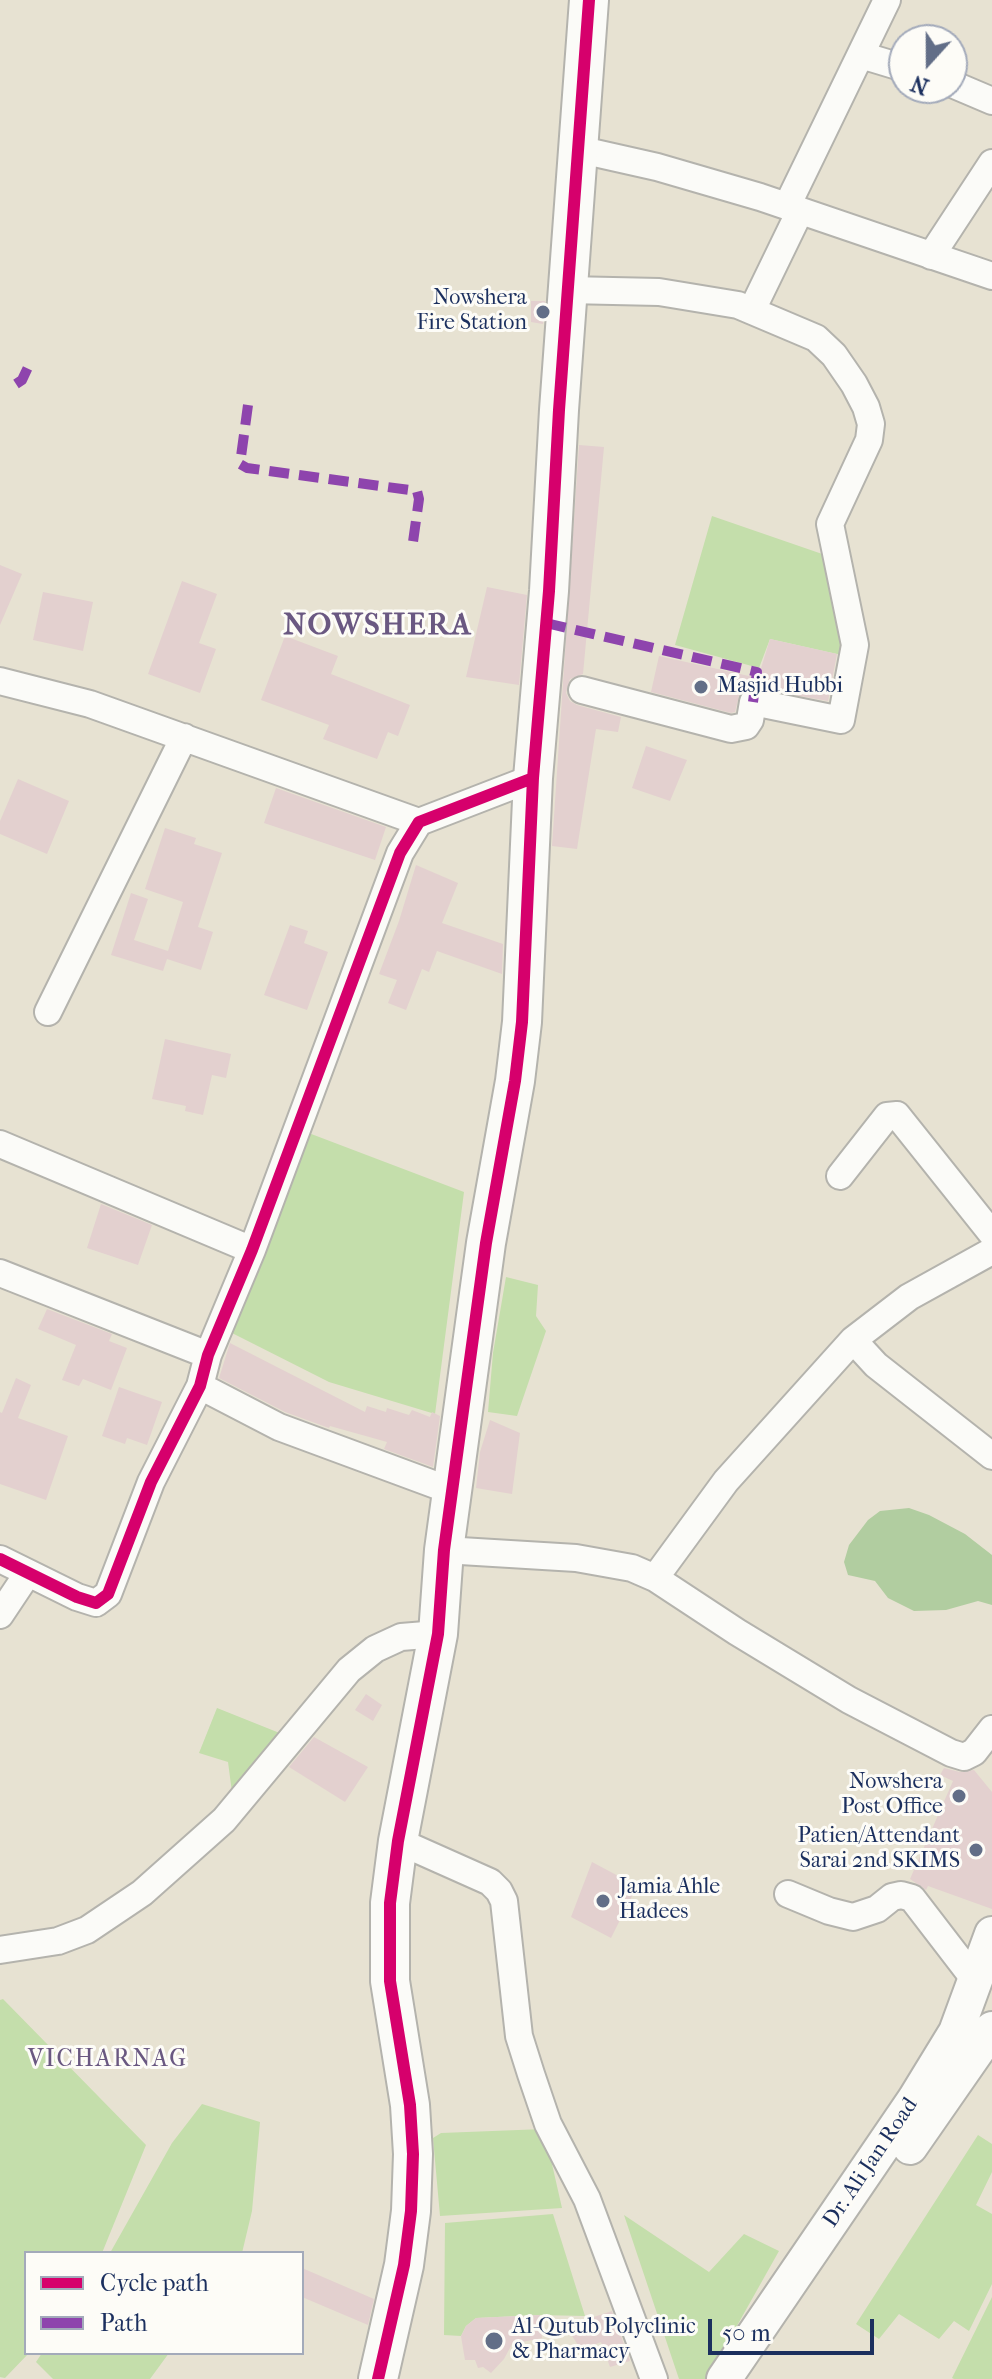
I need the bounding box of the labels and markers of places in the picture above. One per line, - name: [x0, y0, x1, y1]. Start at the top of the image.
- place label: Nowshera Fire Station: [417, 286, 527, 338]
- marker: Nowshera Fire Station: [534, 303, 552, 321]
- place label: Masjid Hubbi: [717, 674, 843, 700]
- marker: Masjid Hubbi: [692, 678, 710, 696]
- place label: Nowshera Post Office: [841, 1770, 943, 1822]
- marker: Nowshera Post Office: [950, 1787, 968, 1805]
- place label: Patien/Attendant Sarai 2nd SKIMS: [798, 1824, 960, 1876]
- marker: Patien/Attendant Sarai 2nd SKIMS: [967, 1841, 985, 1859]
- place label: Jamia Ahle Hadees: [619, 1875, 720, 1926]
- marker: Jamia Ahle Hadees: [594, 1892, 612, 1910]
- place label: Al-Qutub Polyclinic & Pharmacy: [512, 2315, 696, 2366]
- marker: Al-Qutub Polyclinic & Pharmacy: [483, 2330, 505, 2352]

